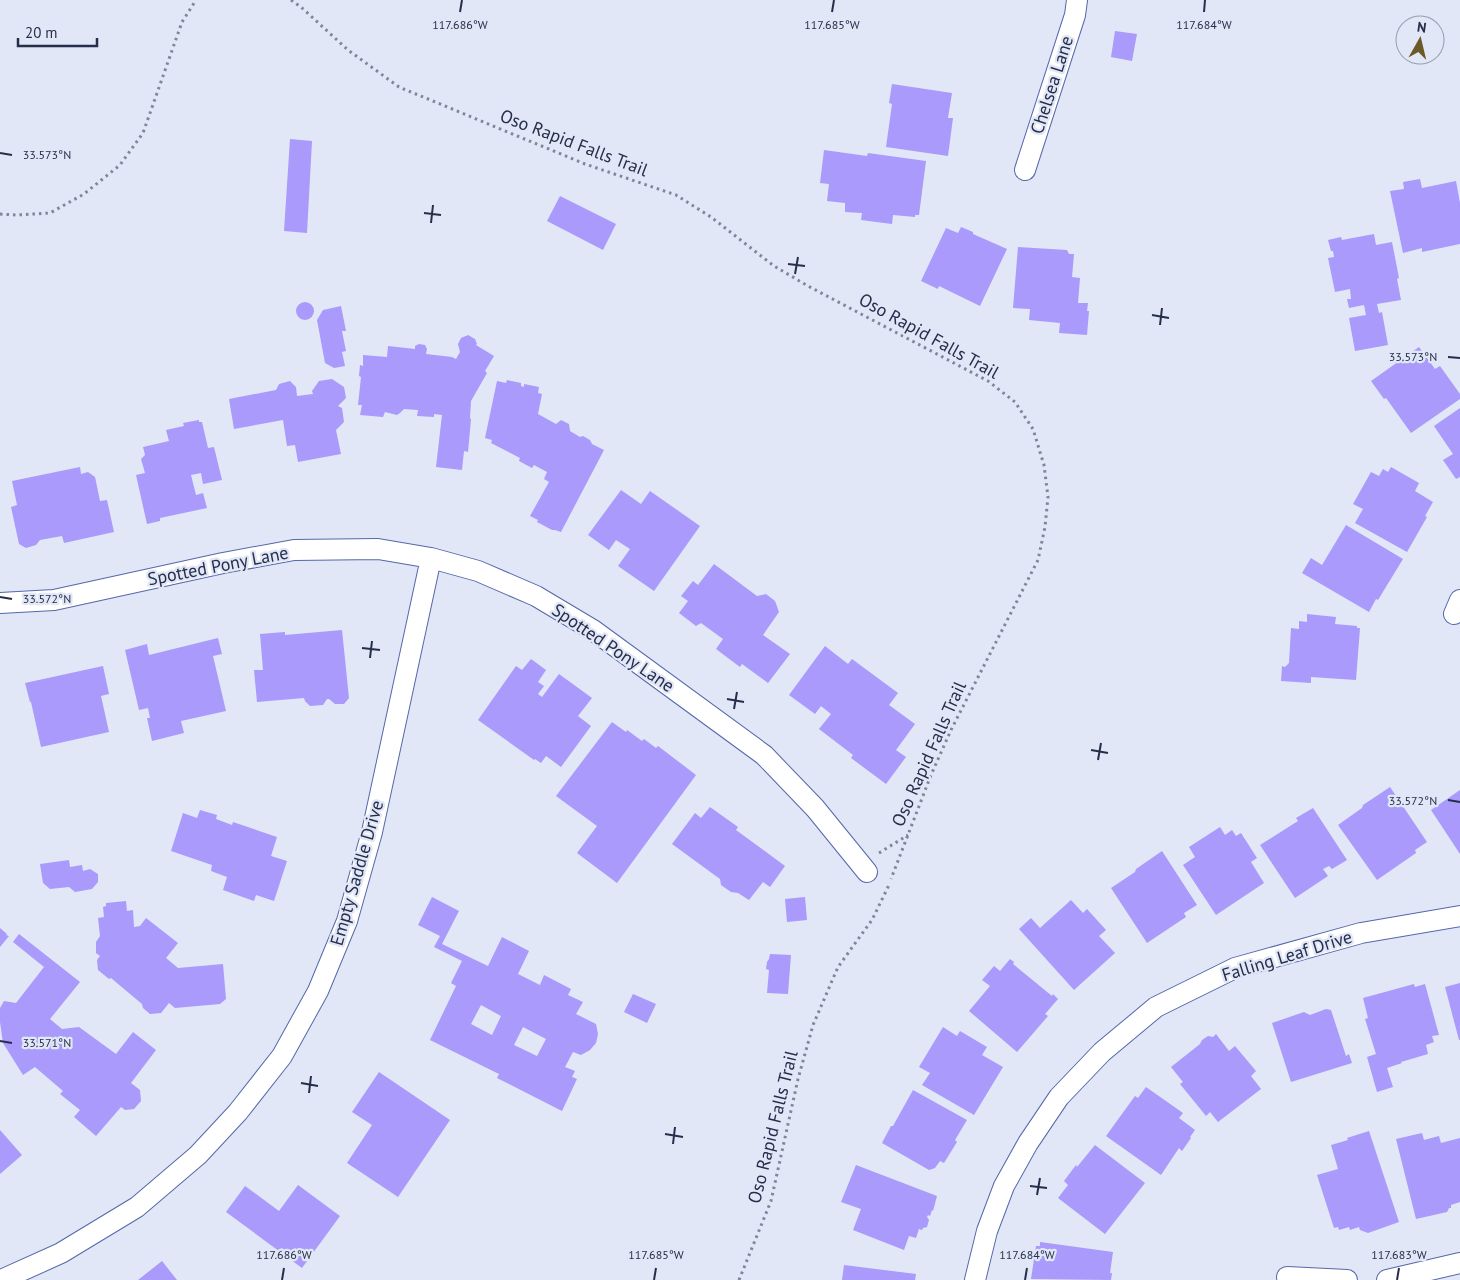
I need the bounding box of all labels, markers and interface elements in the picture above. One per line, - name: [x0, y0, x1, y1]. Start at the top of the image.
- scale bar: [18, 15, 96, 47]
- north arrow: [1395, 15, 1445, 65]
- text: 117.686°W: [432, 17, 488, 32]
- text: 117.685°W: [804, 17, 860, 32]
- text: 117.684°W: [1176, 17, 1232, 32]
- text: N: [1416, 18, 1428, 37]
- text: 20 m: [25, 23, 58, 42]
- street label: Chelsea Lane: [1025, 33, 1078, 137]
- street label: Oso Rapid Falls Trail: [497, 104, 652, 182]
- text: 33.573°N: [23, 147, 71, 162]
- street label: Oso Rapid Falls Trail: [855, 288, 1004, 384]
- text: 33.573°N: [1389, 349, 1437, 364]
- street label: Spotted Pony Lane: [146, 541, 290, 590]
- text: 33.572°N: [23, 591, 71, 606]
- street label: Spotted Pony Lane: [548, 598, 679, 697]
- street label: Oso Rapid Falls Trail: [886, 677, 971, 830]
- text: 33.572°N: [1389, 793, 1437, 808]
- street label: Empty Saddle Drive: [325, 798, 388, 948]
- street label: Falling Leaf Drive: [1219, 925, 1355, 986]
- text: 33.571°N: [23, 1035, 71, 1050]
- street label: Oso Rapid Falls Trail: [742, 1047, 803, 1206]
- text: 117.686°W: [256, 1247, 312, 1262]
- text: 117.685°W: [628, 1247, 684, 1262]
- text: 117.684°W: [999, 1247, 1055, 1262]
- text: 117.683°W: [1371, 1247, 1427, 1262]

